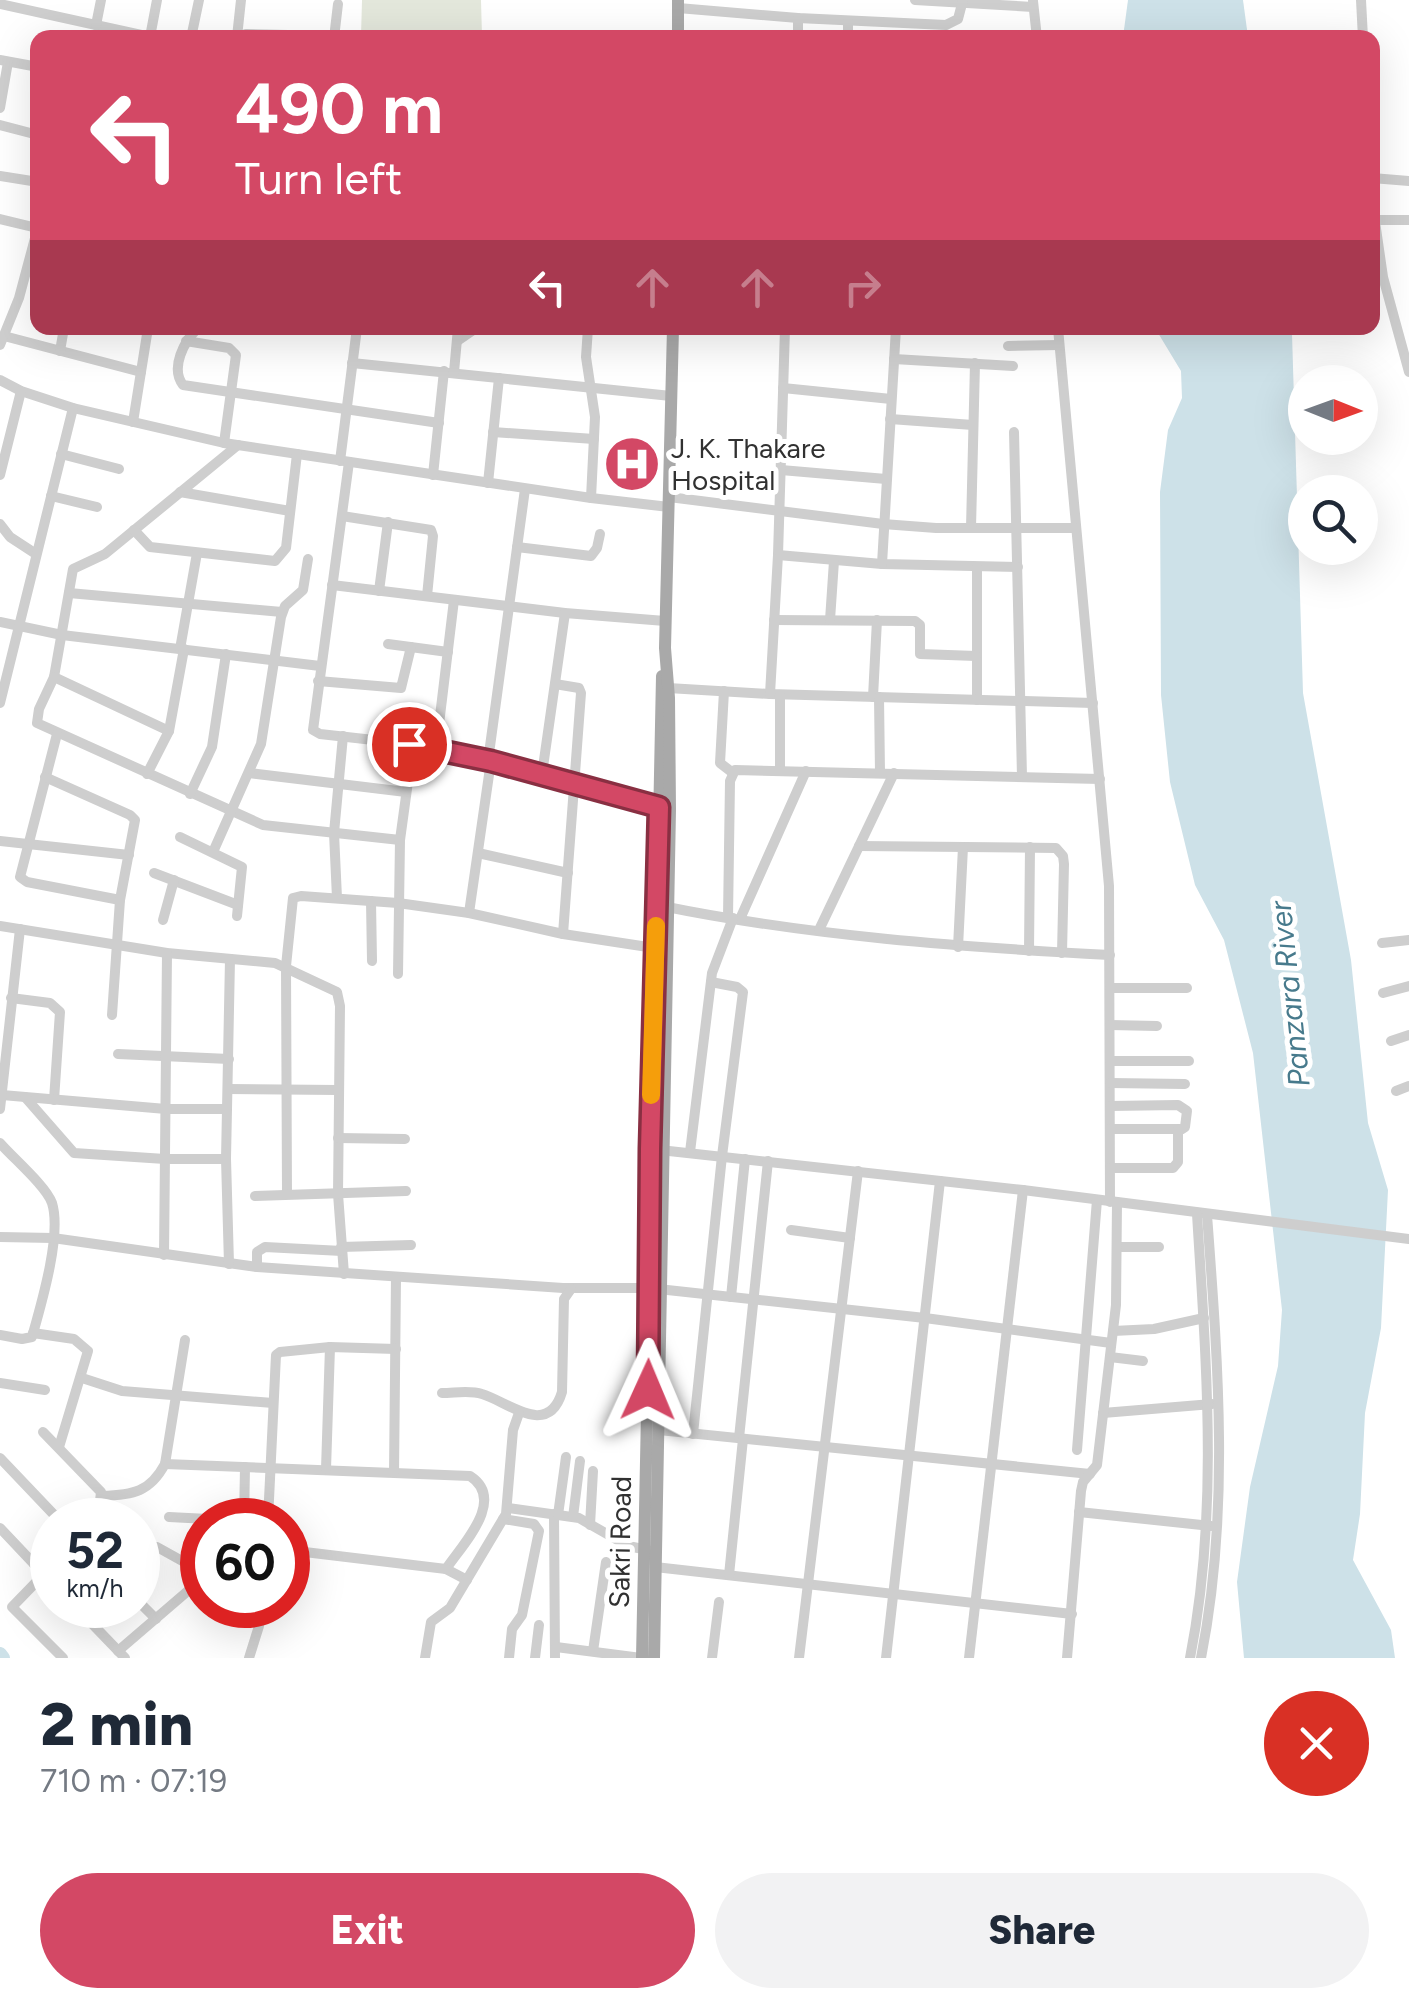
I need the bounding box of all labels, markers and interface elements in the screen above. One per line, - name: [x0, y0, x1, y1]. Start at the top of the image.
- text: 490 m: [235, 66, 443, 151]
- icon: left: [70, 70, 200, 200]
- text: Turn left: [235, 151, 402, 205]
- icon: left: [520, 260, 575, 315]
- icon: ahead: [625, 260, 680, 315]
- icon: ahead: [730, 260, 785, 315]
- icon: right: [835, 260, 890, 315]
- north arrow: [1288, 365, 1378, 455]
- map controls: [1288, 365, 1378, 565]
- place label: J. K. Thakare Hospital: [671, 431, 826, 497]
- hospital icon: J. K. Thakare Hospital: [602, 434, 662, 494]
- button: search: [1288, 475, 1378, 565]
- pin: [367, 702, 452, 787]
- icon: arrive: [382, 717, 437, 772]
- water label: Panzara River: [1261, 898, 1318, 1089]
- position arrow: [596, 1338, 700, 1442]
- street label: Sakri Road: [602, 1476, 638, 1608]
- speed limit sign: 60: [180, 1498, 310, 1628]
- text: 52: [66, 1520, 124, 1581]
- text: km/h: [66, 1573, 124, 1603]
- text: 2 min: [40, 1688, 193, 1760]
- button: close: [1264, 1691, 1369, 1796]
- text: 710 m · 07:19: [40, 1762, 227, 1800]
- button: Exit: [40, 1873, 695, 1988]
- button: Share: [715, 1873, 1369, 1988]

